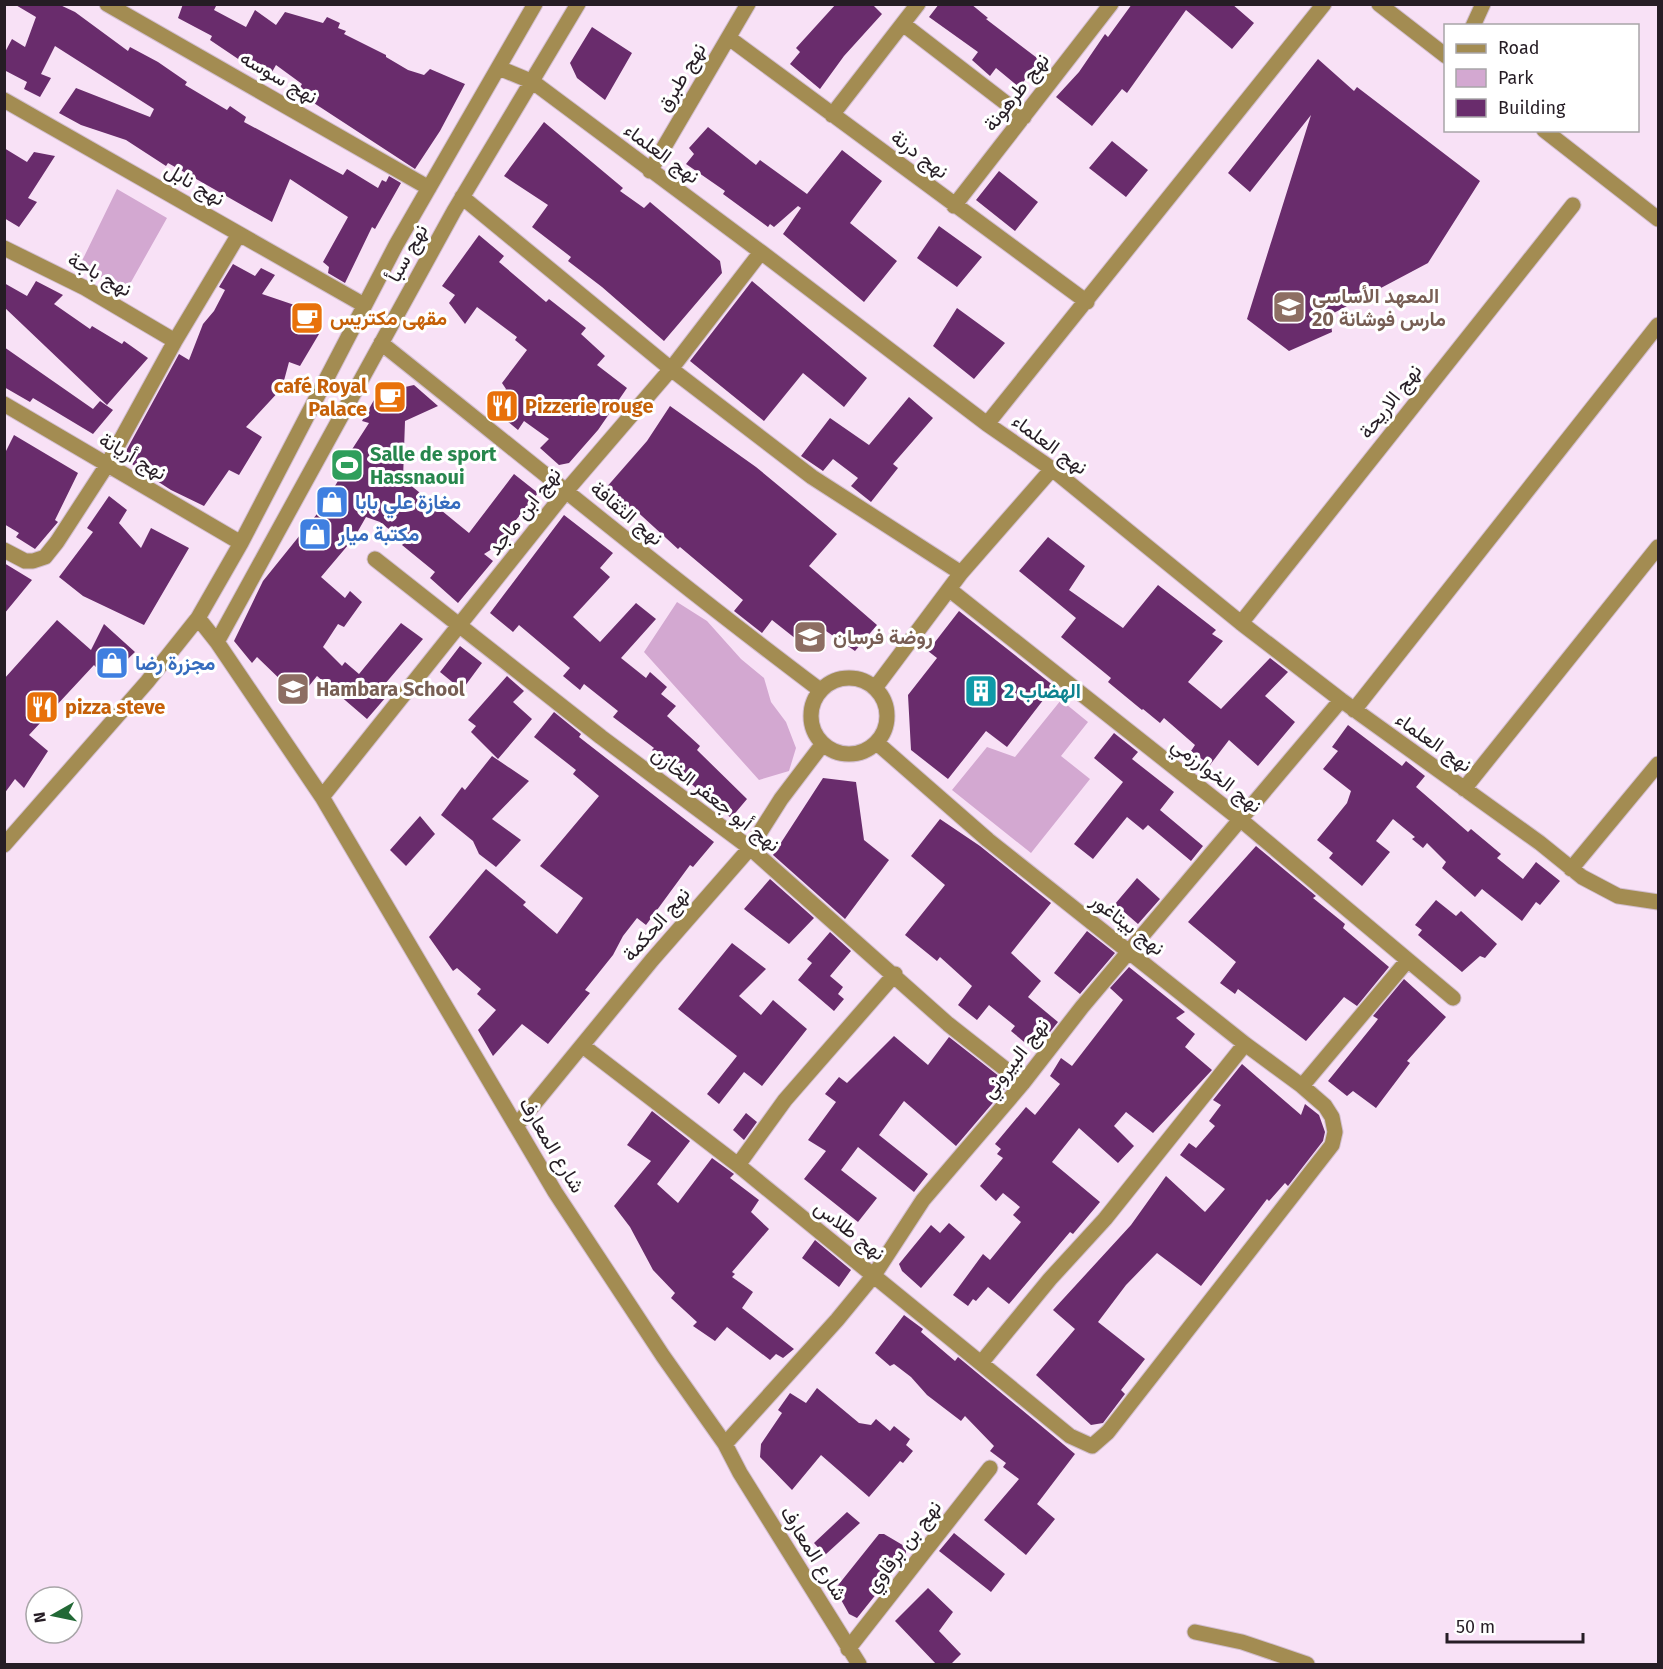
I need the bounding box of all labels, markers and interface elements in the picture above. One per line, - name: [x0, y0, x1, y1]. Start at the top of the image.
- legend: [1444, 24, 1639, 132]
- text: Road: [1498, 37, 1540, 59]
- street label: نهج طبرق: [651, 38, 712, 117]
- street label: نهج سوسه: [235, 45, 322, 111]
- street label: نهج طرهونة: [978, 48, 1056, 137]
- text: Park: [1498, 67, 1534, 89]
- text: Building: [1498, 97, 1566, 119]
- street label: نهج العلماء: [618, 118, 705, 190]
- street label: نهج درنة: [885, 125, 954, 185]
- street label: نهج نابل: [160, 157, 229, 212]
- street label: نهج سبأ: [381, 220, 434, 287]
- street label: نهج باجة: [63, 247, 136, 303]
- place label: المعهد الأساسي 20 مارس فوشانة: [1312, 284, 1446, 332]
- school or university icon: المعهد الأساسي 20 مارس فوشانة: [1271, 289, 1307, 325]
- cafe icon: مقهى مكتريس: [289, 300, 325, 336]
- place label: مقهى مكتريس: [330, 306, 447, 331]
- street label: نهج الاريحة: [1354, 359, 1428, 444]
- place label: café Royal Palace: [274, 374, 367, 421]
- cafe icon: café Royal Palace: [372, 379, 408, 415]
- restaurant icon: Pizzerie rouge: [484, 388, 520, 424]
- place label: Pizzerie rouge: [525, 394, 653, 418]
- street label: نهج العلماء: [1006, 409, 1093, 481]
- street label: نهج أريانة: [94, 427, 171, 487]
- place label: Salle de sport Hassnaoui: [370, 442, 497, 489]
- sports icon: Salle de sport Hassnaoui: [329, 447, 365, 483]
- street label: نهج ابن ماجد: [482, 462, 567, 561]
- street label: نهج الثقافة: [584, 476, 668, 552]
- shop icon: مغازة علي بابا: [314, 484, 350, 520]
- place label: مغازة علي بابا: [355, 490, 461, 519]
- shop icon: مكتبة ميار: [297, 516, 333, 552]
- place label: مكتبة ميار: [337, 522, 420, 547]
- school or university icon: روضة فرسان: [792, 619, 828, 655]
- place label: روضة فرسان: [833, 625, 933, 650]
- shop icon: مجزرة رضا: [94, 645, 130, 681]
- place label: مجزرة رضا: [135, 651, 216, 676]
- school or university icon: Hambara School: [275, 671, 311, 707]
- building icon: الهضاب 2: [963, 673, 999, 709]
- place label: Hambara School: [316, 677, 465, 701]
- place label: الهضاب 2: [1004, 679, 1081, 704]
- restaurant icon: pizza steve: [24, 689, 60, 725]
- place label: pizza steve: [65, 695, 165, 719]
- street label: نهج العلماء: [1390, 707, 1477, 779]
- street label: نهج الخوارزمي: [1164, 732, 1267, 822]
- street label: نهج أبو جعفر الخازن: [646, 741, 785, 858]
- street label: نهج الحكمة: [617, 882, 696, 967]
- street label: نهج بيتاغور: [1084, 887, 1170, 962]
- street label: نهج البيروني: [976, 1013, 1058, 1106]
- street label: شارع المعارف: [512, 1093, 590, 1198]
- street label: نهج طلاس: [809, 1195, 890, 1267]
- street label: نهج بن برقاوي: [860, 1495, 950, 1600]
- street label: شارع المعارف: [774, 1501, 852, 1606]
- north arrow: [24, 1585, 84, 1645]
- scale bar: [1447, 1606, 1584, 1644]
- text: N: [29, 1611, 50, 1624]
- text: 50 m: [1456, 1616, 1495, 1638]

